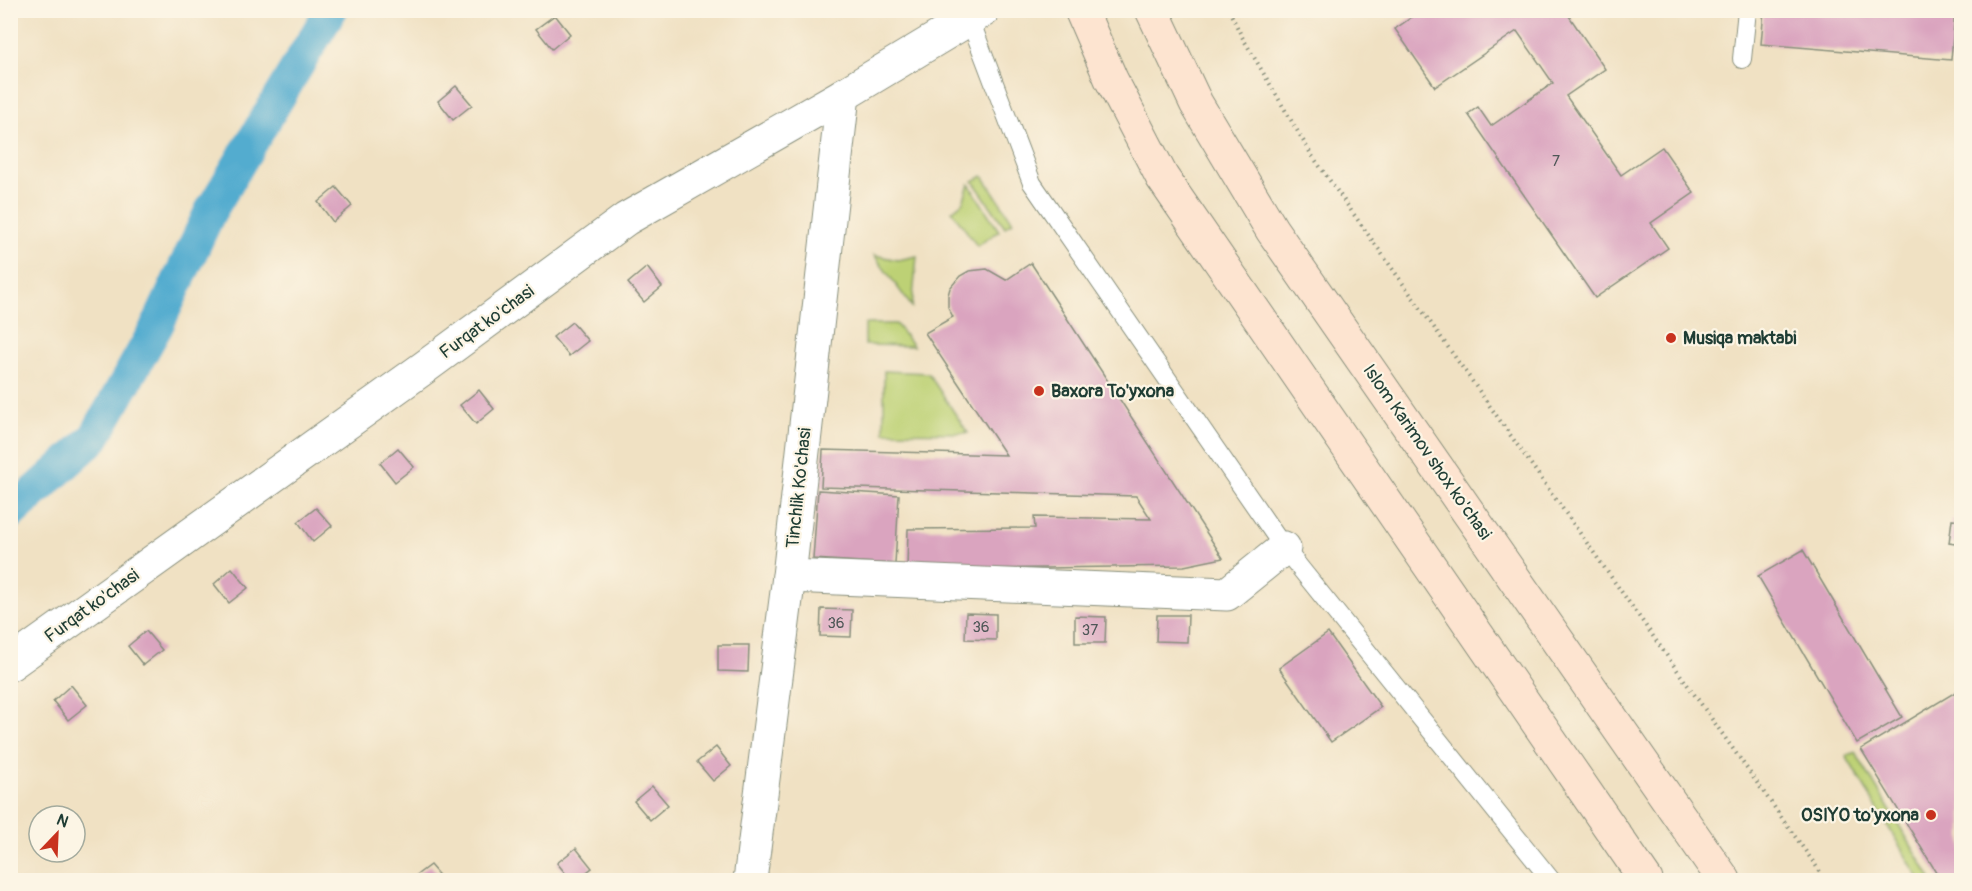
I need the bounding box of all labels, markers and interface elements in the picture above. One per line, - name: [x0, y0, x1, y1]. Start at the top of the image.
- house number: 7: [1552, 152, 1560, 171]
- street label: Furqat ko'chasi: [435, 280, 539, 364]
- place label: Musiqa maktabi: [1683, 327, 1797, 350]
- marker: Musiqa maktabi: [1664, 331, 1678, 345]
- street label: Islom Karimov shox ko'chasi: [1358, 360, 1496, 544]
- place label: Baxora To'yxona: [1051, 380, 1175, 403]
- marker: Baxora To'yxona: [1032, 384, 1046, 398]
- street label: Tinchlik Ko'chasi: [781, 427, 817, 549]
- street label: Furqat ko'chasi: [40, 564, 144, 648]
- house number: 36: [827, 614, 845, 633]
- house number: 36: [972, 618, 990, 637]
- house number: 37: [1082, 621, 1098, 640]
- north arrow: [27, 804, 87, 864]
- place label: OSIYO to'yxona: [1801, 804, 1920, 827]
- marker: OSIYO to'yxona: [1924, 808, 1938, 822]
- text: N: [54, 810, 72, 833]

